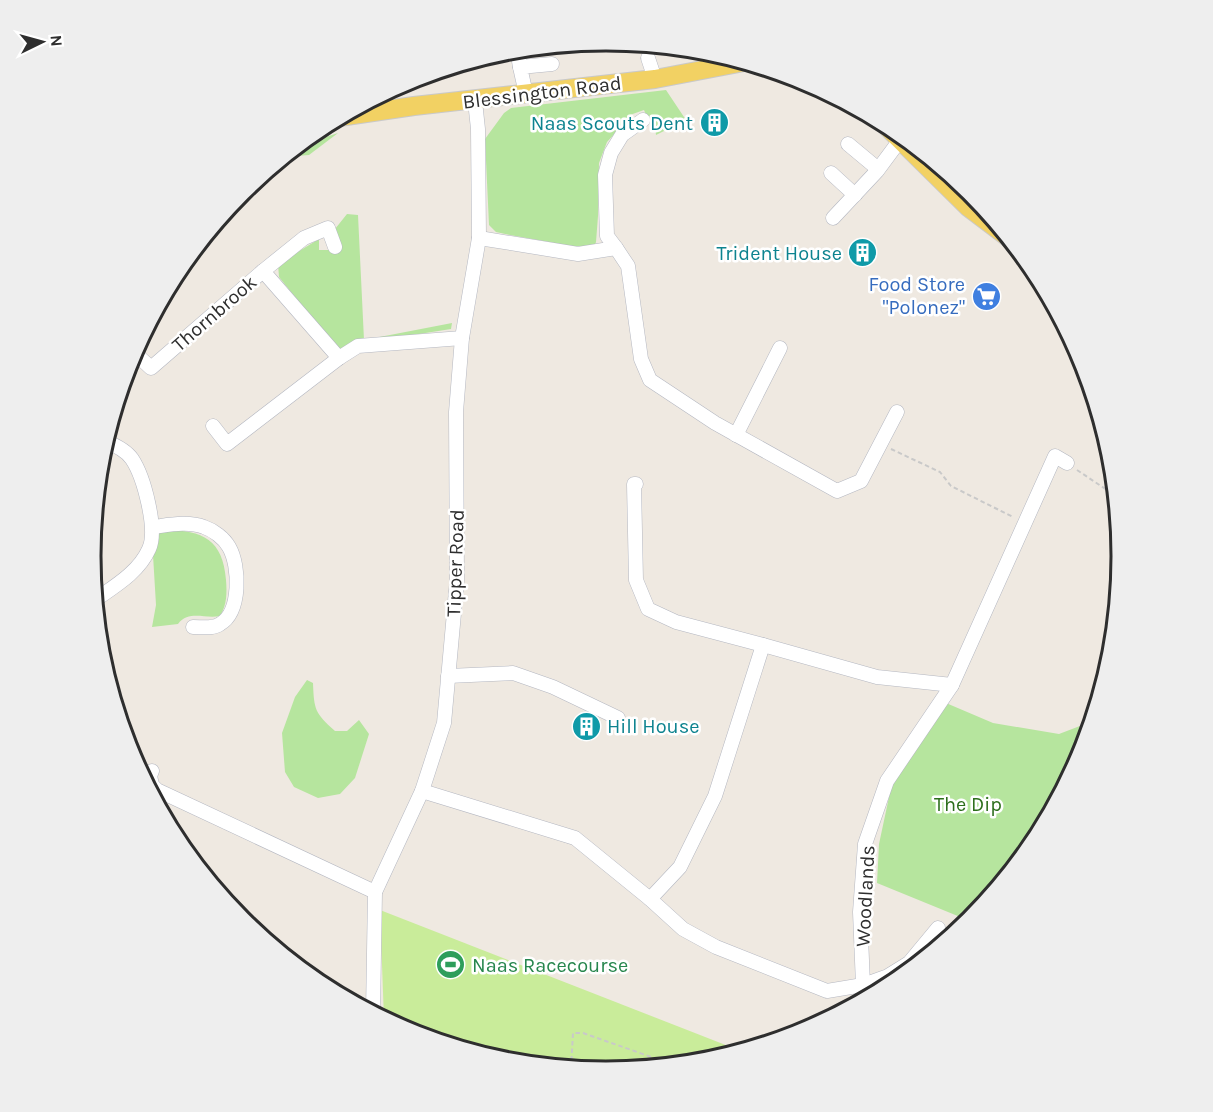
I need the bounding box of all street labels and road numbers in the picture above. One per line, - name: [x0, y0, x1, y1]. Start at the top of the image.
- street label: Blessington Road: [461, 71, 623, 114]
- street label: Thornbrook: [167, 270, 261, 356]
- street label: Tipper Road: [442, 509, 469, 617]
- street label: Woodlands: [851, 844, 880, 948]

